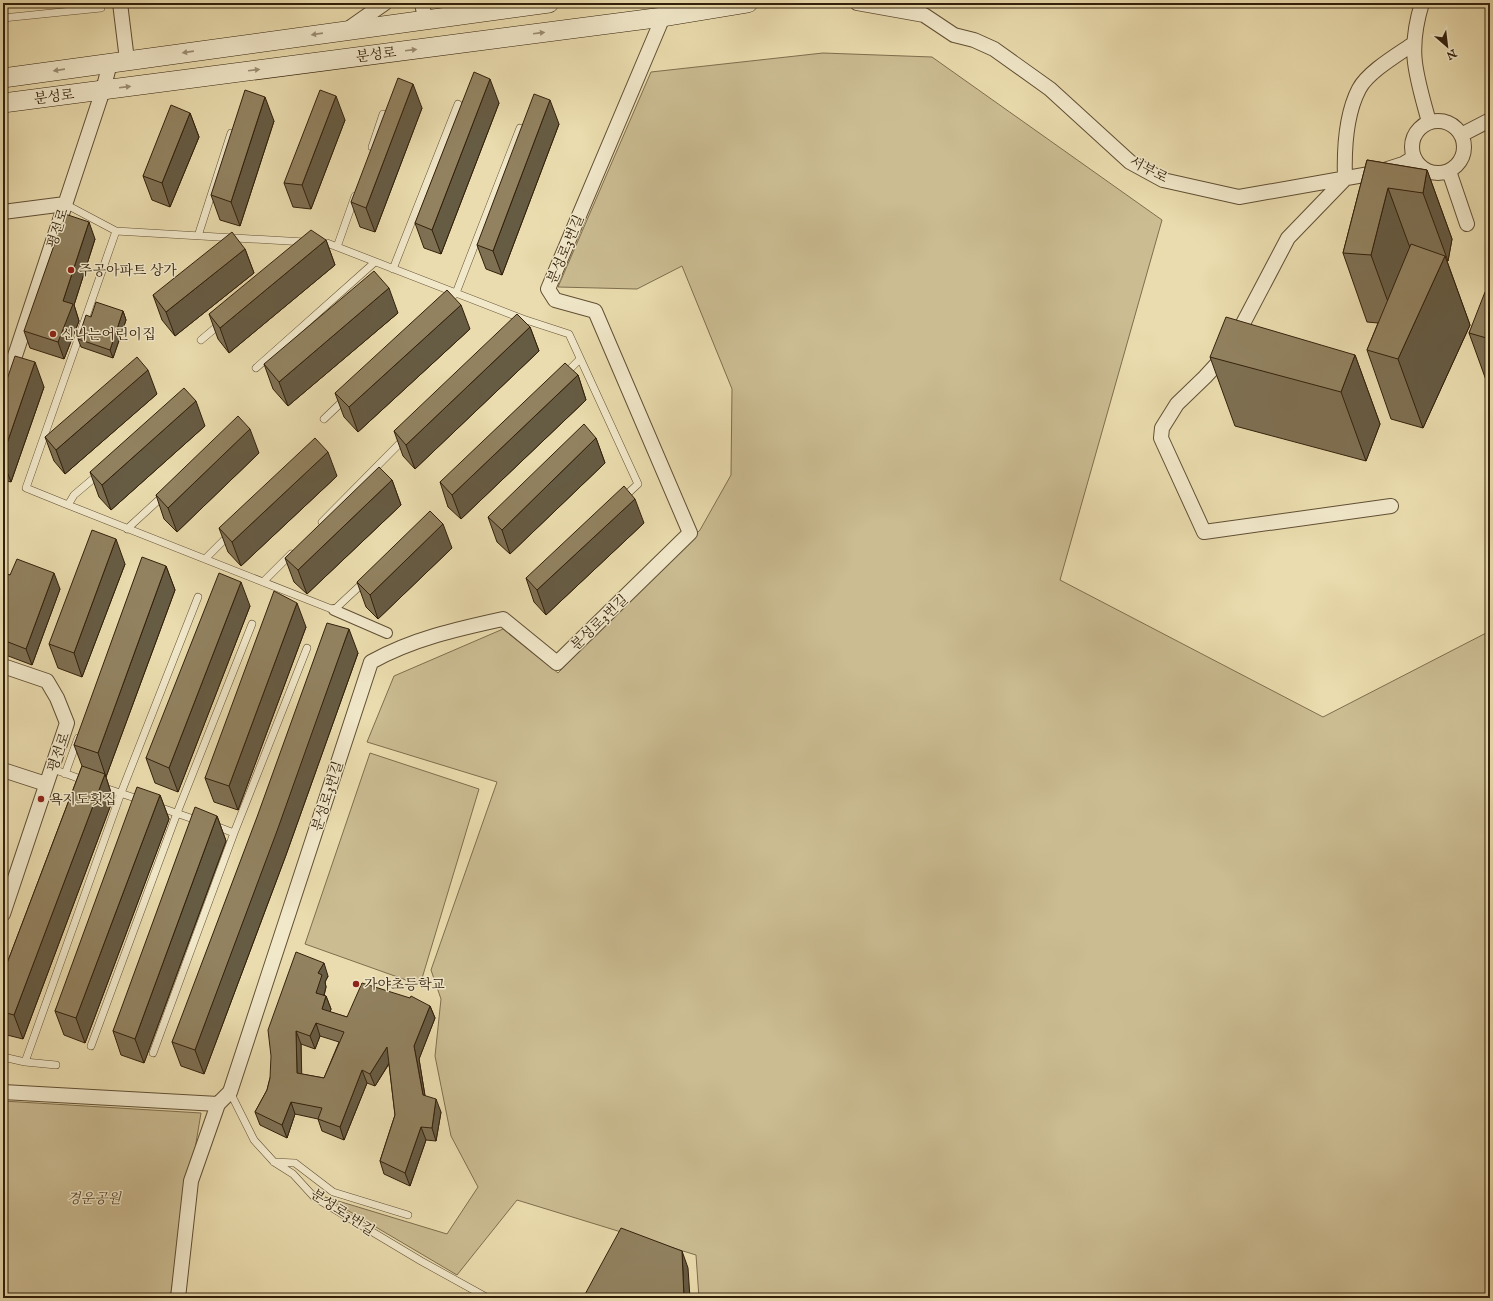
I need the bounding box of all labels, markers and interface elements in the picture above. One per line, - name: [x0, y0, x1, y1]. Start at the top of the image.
- north arrow: [1427, 26, 1467, 66]
- one-way arrow: [533, 30, 546, 36]
- one-way arrow: [310, 31, 323, 37]
- street label: 분성로: [355, 44, 398, 66]
- text: N: [1443, 45, 1460, 63]
- one-way arrow: [404, 47, 417, 53]
- one-way arrow: [182, 49, 194, 55]
- one-way arrow: [53, 67, 65, 73]
- one-way arrow: [248, 67, 260, 73]
- one-way arrow: [119, 84, 131, 90]
- street label: 분성로: [33, 86, 76, 108]
- street label: 서부로: [1126, 152, 1171, 188]
- street label: 평전로: [43, 206, 73, 250]
- street label: 분성로3번길: [543, 212, 588, 286]
- place label: 주공아파트 상가: [79, 262, 177, 280]
- marker: 주공아파트 상가: [66, 265, 76, 275]
- place label: 신나는어린이집: [61, 326, 156, 344]
- marker: 신나는어린이집: [48, 329, 58, 339]
- street label: 분성로3번길: [567, 591, 632, 654]
- street label: 평전로: [44, 730, 74, 774]
- street label: 분성로3번길: [308, 759, 348, 834]
- place label: 욕지도횟집: [49, 791, 117, 809]
- marker: 욕지도횟집: [36, 794, 46, 804]
- place label: 가야초등학교: [364, 976, 446, 994]
- marker: 가야초등학교: [351, 979, 361, 989]
- street label: 분성로3번길: [307, 1185, 378, 1240]
- park label: 경운공원: [67, 1190, 123, 1208]

